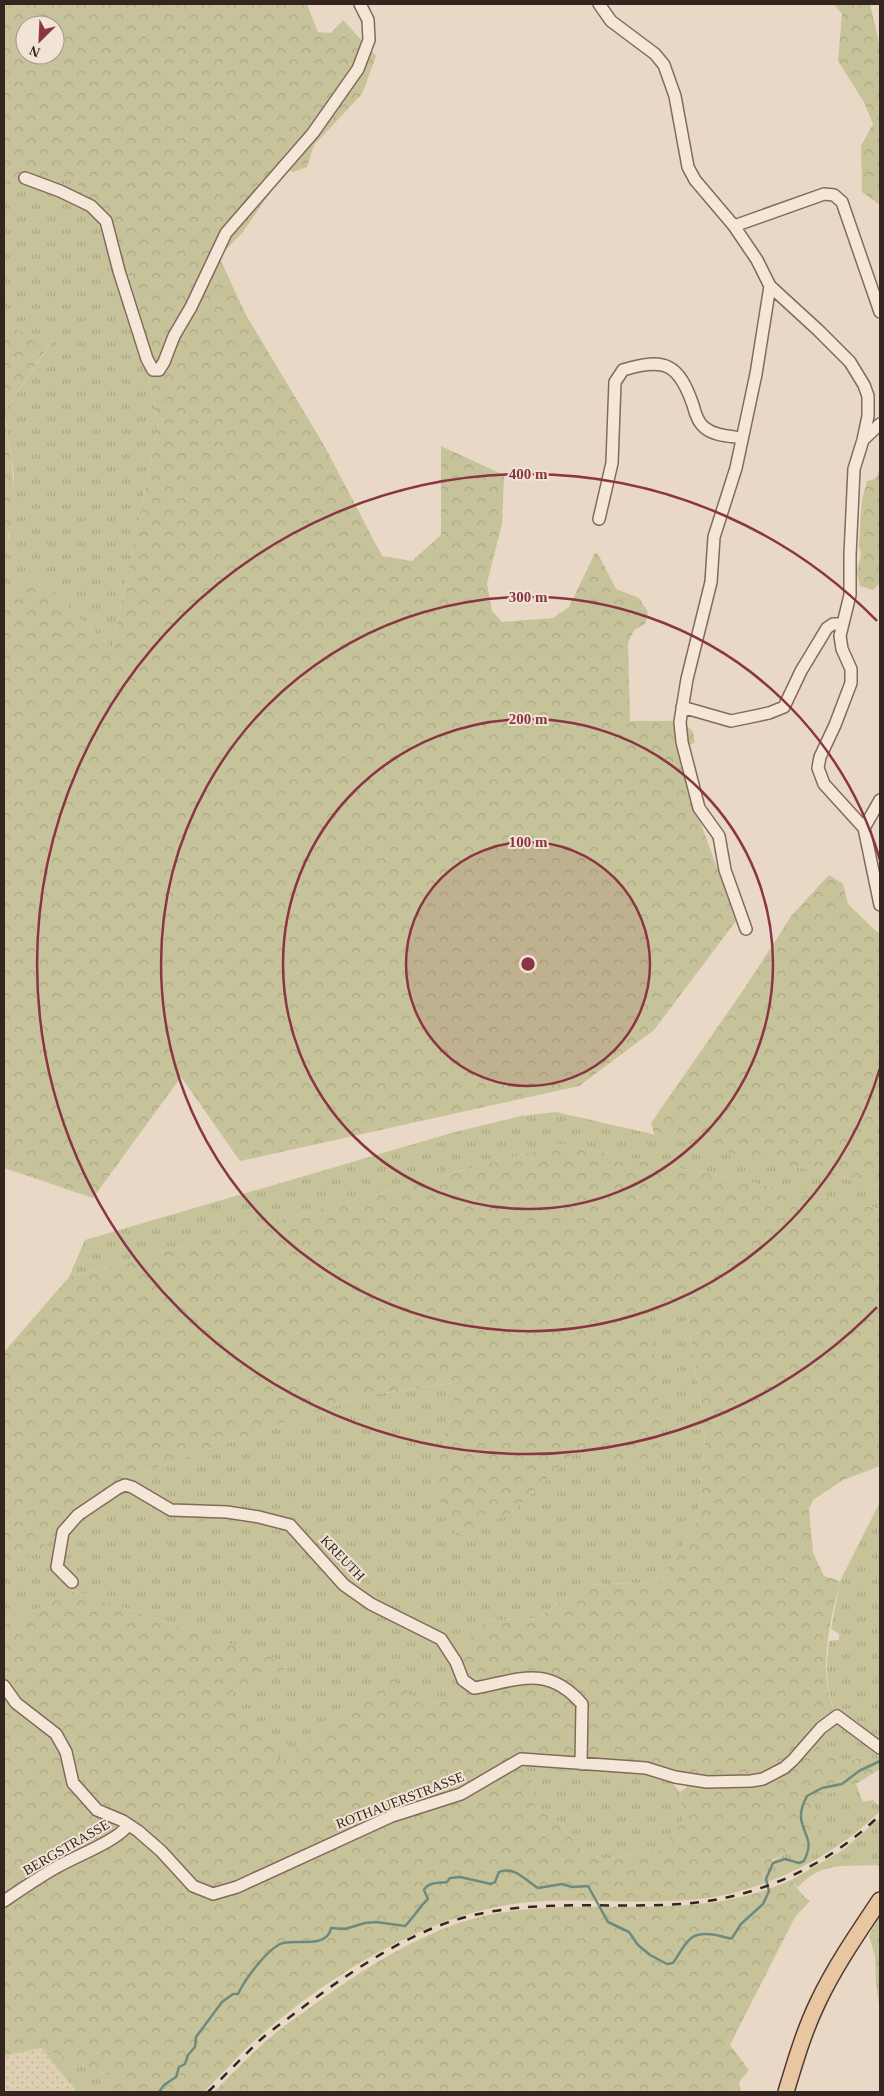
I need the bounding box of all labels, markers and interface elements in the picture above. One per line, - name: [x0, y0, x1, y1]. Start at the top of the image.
- north arrow: [15, 15, 65, 65]
- text: N: [27, 43, 43, 60]
- text: 400 m: [509, 466, 548, 482]
- text: 300 m: [509, 589, 548, 605]
- text: 200 m: [509, 711, 548, 727]
- text: 100 m: [509, 834, 548, 850]
- centre of rings: [519, 955, 537, 973]
- street label: KREUTH: [318, 1533, 368, 1584]
- street label: ROTHAUERSTRASSE: [334, 1769, 466, 1832]
- street label: BERGSTRASSE: [20, 1817, 112, 1878]

